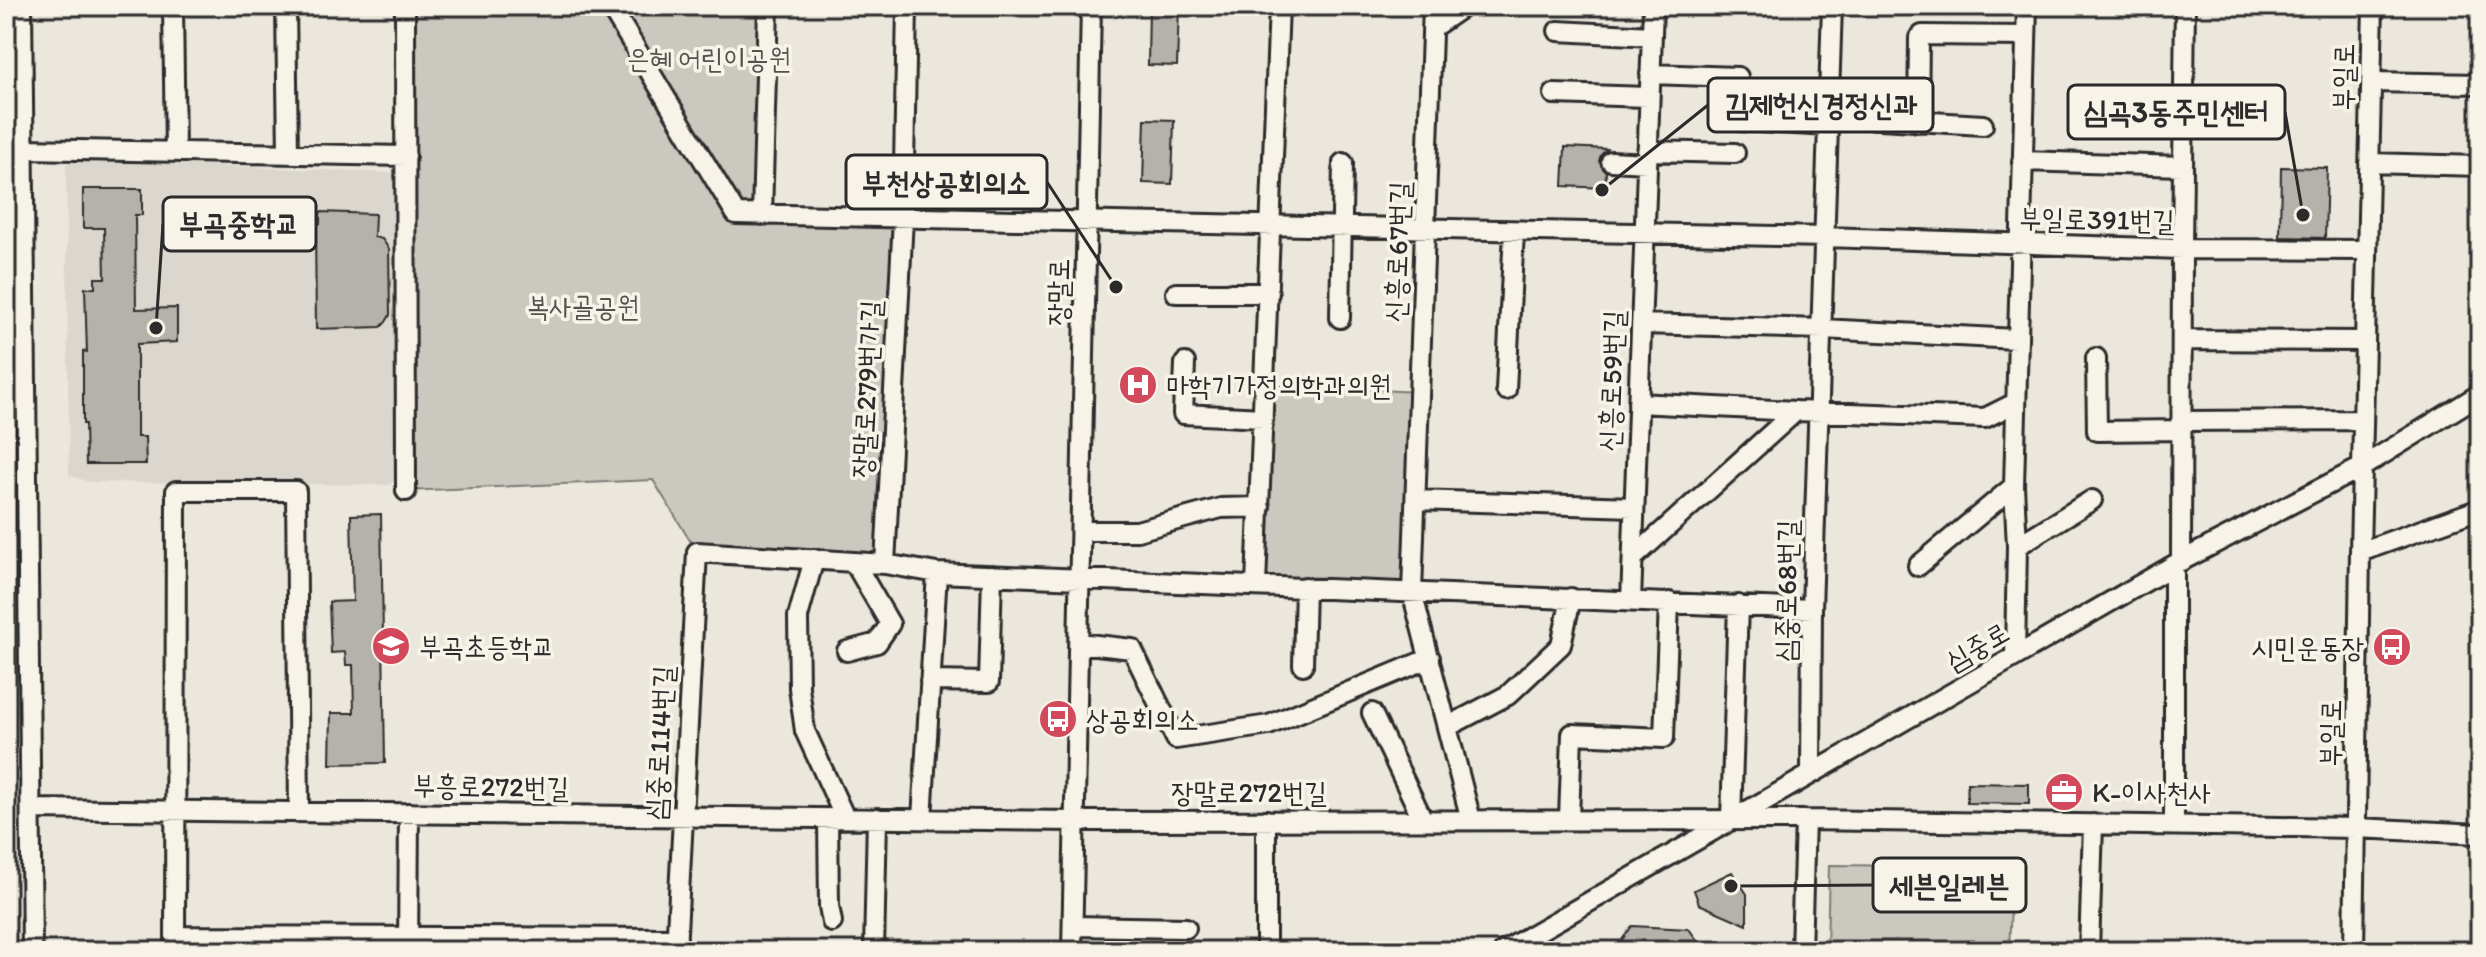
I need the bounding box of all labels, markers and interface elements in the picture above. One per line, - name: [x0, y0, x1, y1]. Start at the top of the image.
- park label: 은혜 어린이공원: [627, 41, 791, 75]
- street label: 부일로: [2325, 43, 2361, 111]
- callout: 김제헌신경정신과: [1708, 78, 1933, 132]
- callout: 심곡3동주민센터: [2068, 85, 2285, 139]
- text: 김제헌신경정신과: [1724, 86, 1918, 123]
- text: 심곡3동주민센터: [2083, 93, 2269, 130]
- callout: 부천상공회의소: [846, 155, 1047, 209]
- text: 부천상공회의소: [862, 164, 1030, 201]
- street label: 신흥로67번길: [1378, 181, 1416, 323]
- callout: 부곡중학교: [163, 197, 316, 251]
- street label: 부일로391번길: [2019, 201, 2175, 237]
- text: 부곡중학교: [179, 205, 299, 242]
- street label: 장말로: [1040, 258, 1076, 326]
- park label: 복사골공원: [527, 289, 639, 323]
- street label: 장말로279번가길: [844, 299, 888, 479]
- street label: 신흥로59번길: [1592, 309, 1630, 453]
- hospital icon: 마학기가정의학과의원: [1117, 364, 1159, 406]
- place label: 마학기가정의학과의원: [1166, 368, 1391, 402]
- street label: 심중로68번길: [1768, 519, 1804, 663]
- street label: 심중로: [1939, 614, 2015, 678]
- school or university icon: 부곡초등학교: [370, 625, 412, 667]
- bus stop icon: 시민운동장: [2371, 626, 2413, 668]
- place label: 부곡초등학교: [419, 629, 554, 663]
- place label: 시민운동장: [2251, 630, 2364, 664]
- street label: 심중로114번길: [638, 664, 680, 822]
- bus stop icon: 상공회의소: [1037, 698, 1079, 740]
- street label: 부일로: [2312, 699, 2348, 767]
- place label: 상공회의소: [1086, 702, 1199, 736]
- street label: 부흥로272번길: [413, 768, 569, 804]
- office icon: K-이사천사: [2043, 771, 2085, 813]
- street label: 장말로272번길: [1171, 775, 1327, 809]
- place label: K-이사천사: [2092, 775, 2211, 809]
- callout: 세븐일레븐: [1873, 858, 2026, 912]
- text: 세븐일레븐: [1889, 867, 2009, 904]

